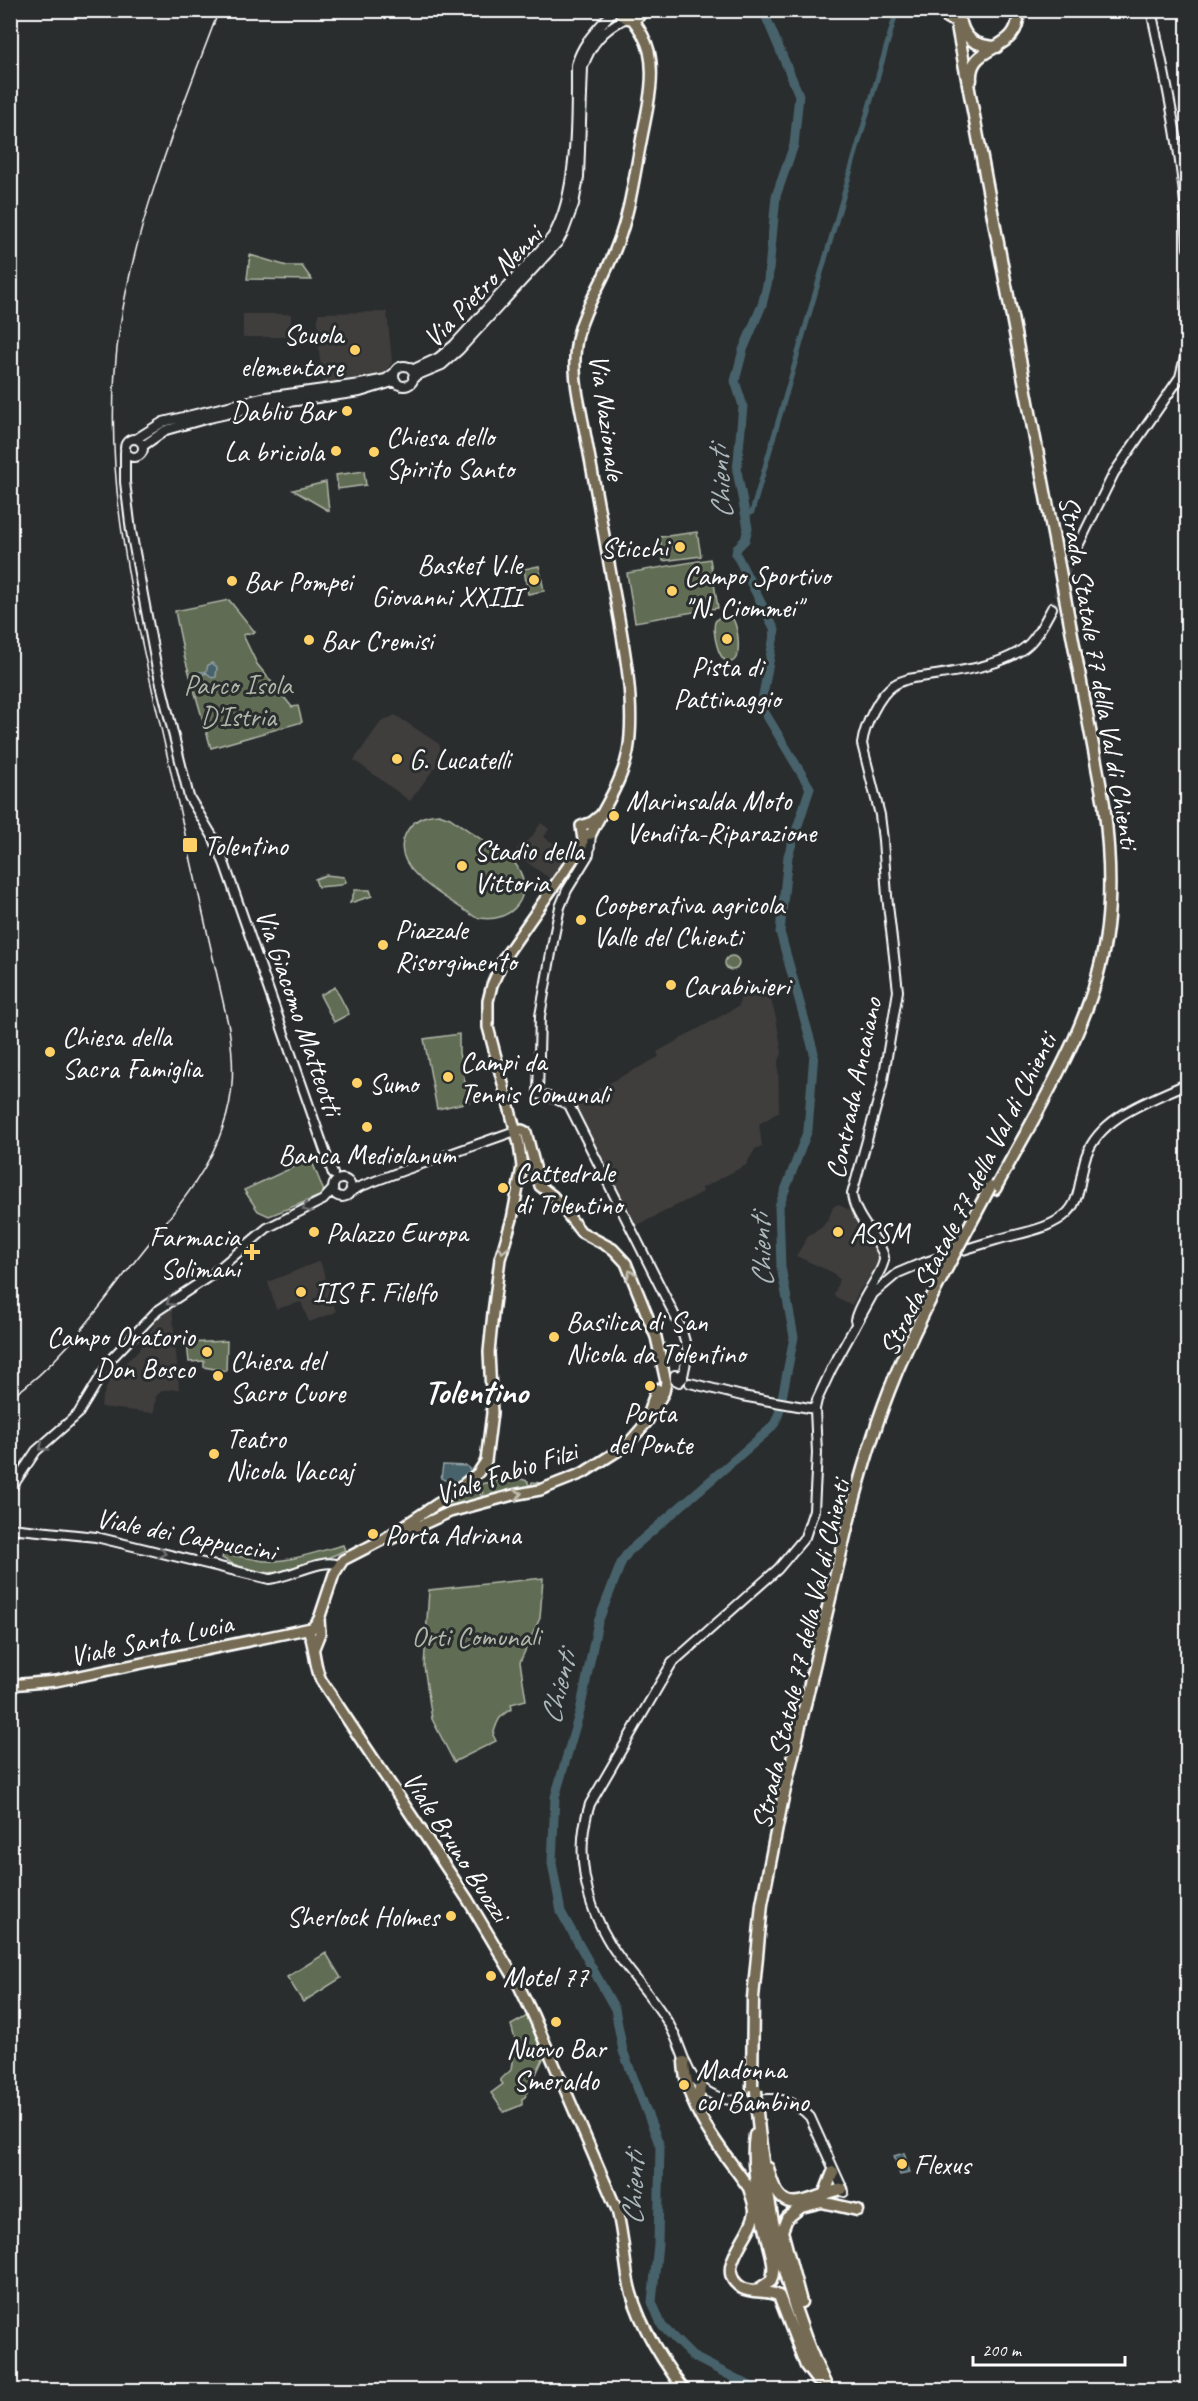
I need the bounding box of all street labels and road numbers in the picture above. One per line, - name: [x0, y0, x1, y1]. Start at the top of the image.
- street label: Via Pietro Nenni: [415, 215, 552, 355]
- street label: Via Nazionale: [581, 352, 634, 484]
- street label: Strada Statale 77 della Val di Chienti: [1051, 493, 1148, 855]
- street label: Via Giacomo Matteotti: [248, 904, 352, 1123]
- street label: Contrada Ancaiano: [817, 992, 890, 1182]
- street label: Strada Statale 77 della Val di Chienti: [871, 1024, 1066, 1361]
- street label: Viale Fabio Filzi: [431, 1432, 585, 1512]
- street label: Strada Statale 77 della Val di Chienti: [743, 1472, 859, 1832]
- street label: Viale dei Cappuccini: [93, 1500, 282, 1570]
- street label: Viale Santa Lucia: [67, 1605, 237, 1674]
- street label: Viale Bruno Buozzi: [395, 1764, 520, 1931]

